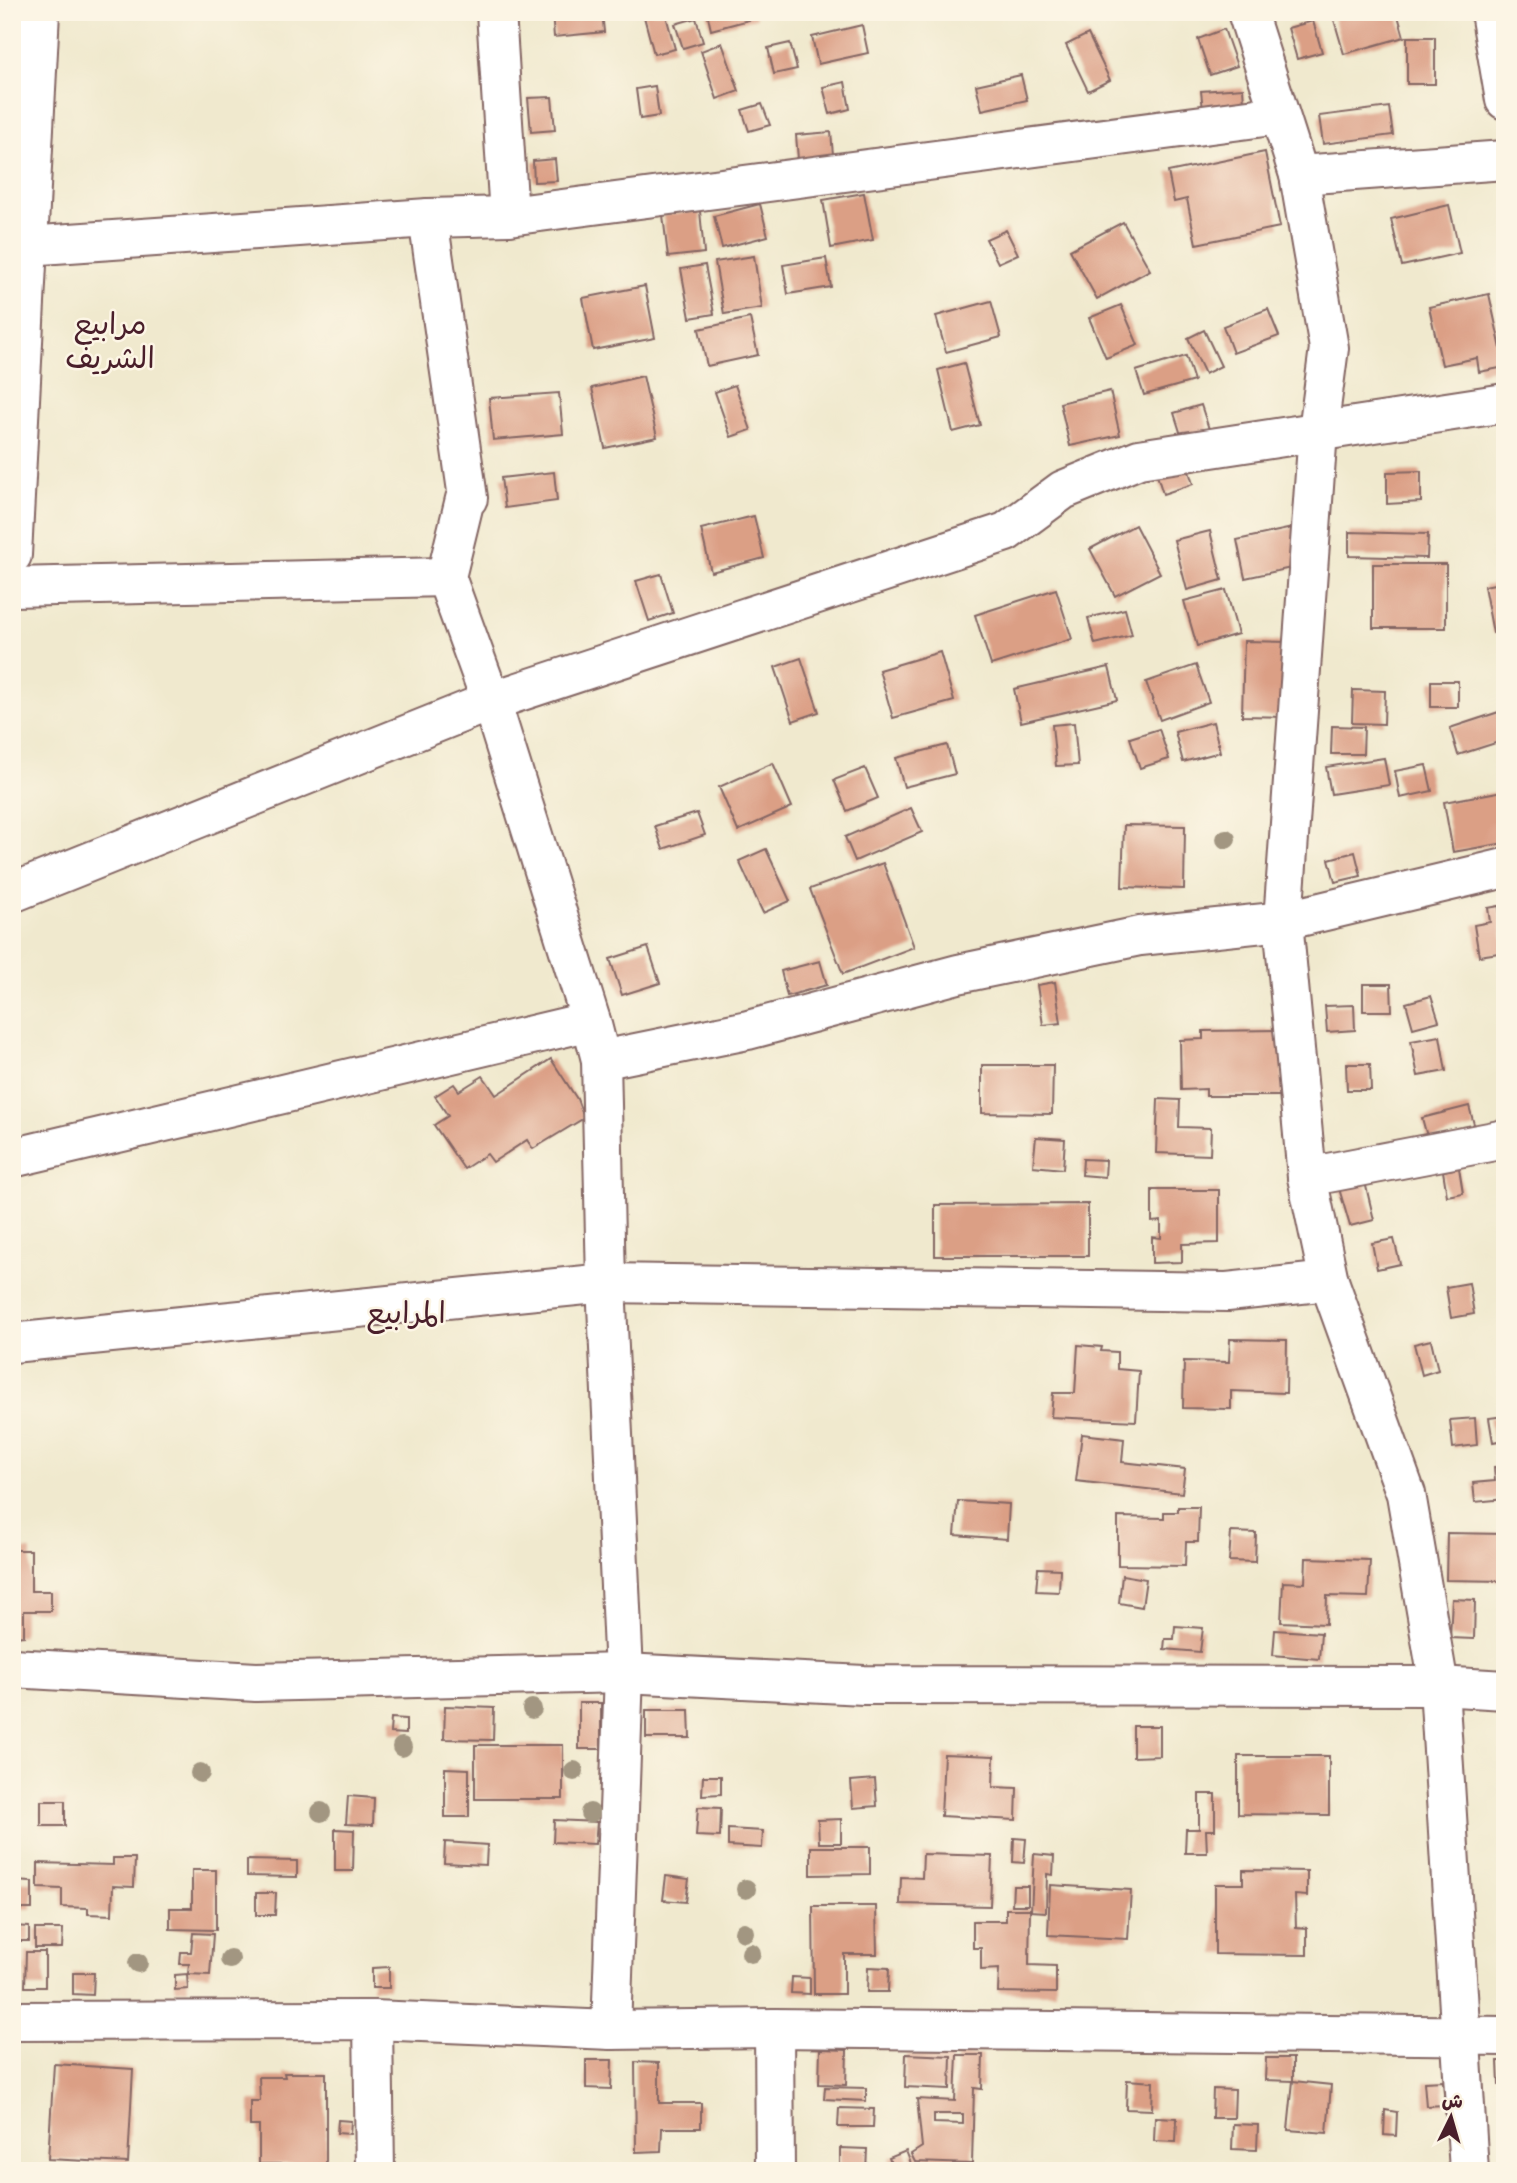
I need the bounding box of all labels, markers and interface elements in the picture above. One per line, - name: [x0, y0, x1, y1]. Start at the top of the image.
- district label: مرابيع الشريف: [65, 305, 155, 377]
- district label: المرابيع: [366, 1294, 446, 1334]
- north arrow: [1416, 2082, 1486, 2152]
- text: ش: [1441, 2088, 1464, 2114]

